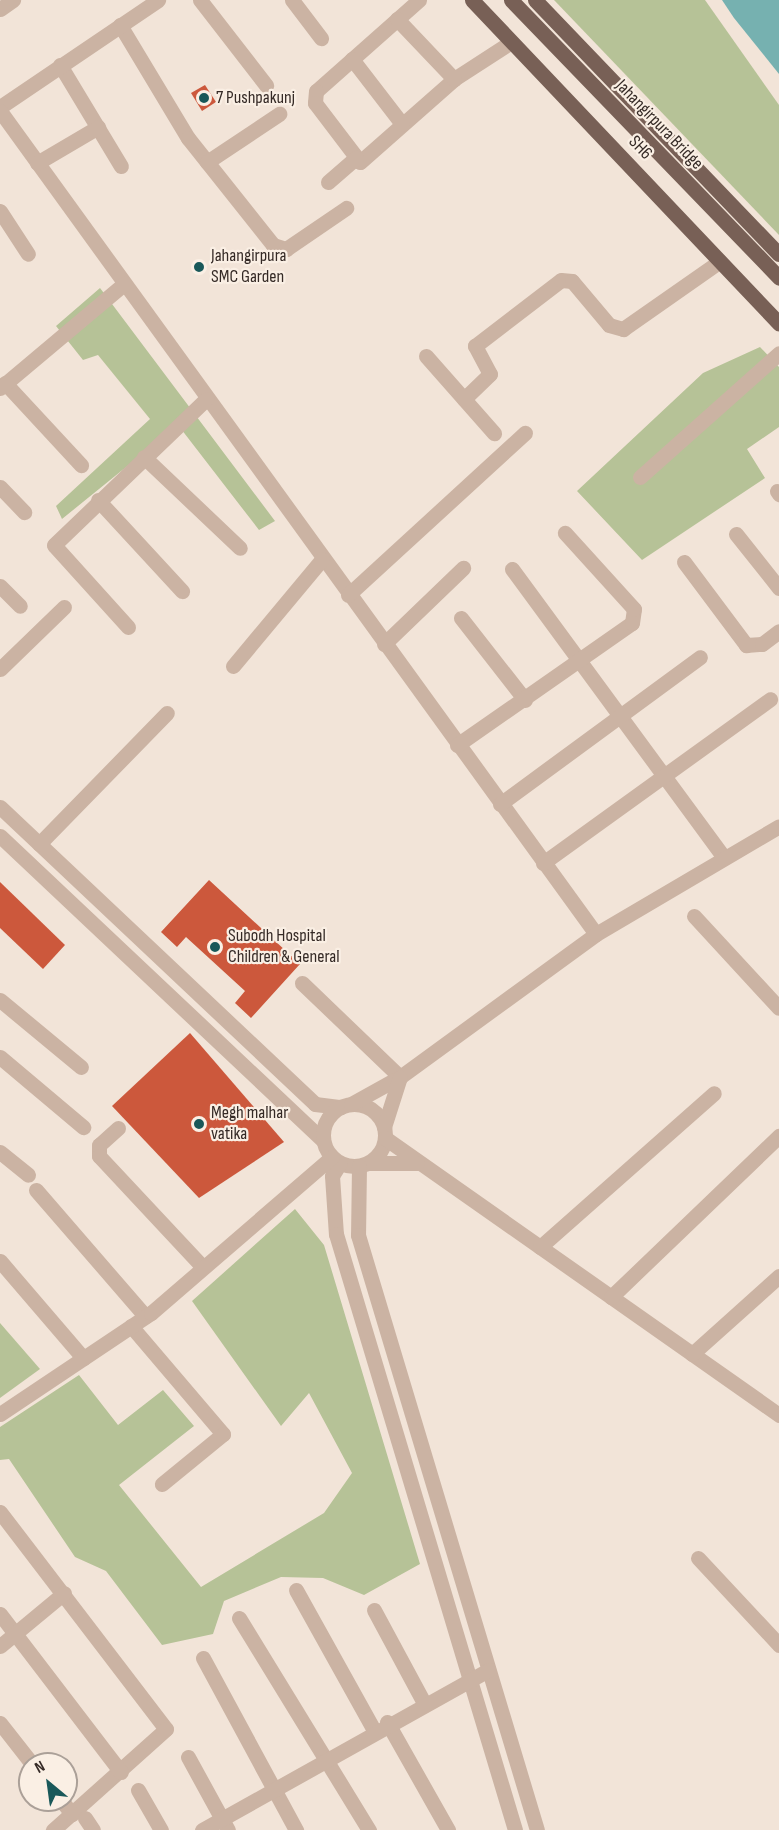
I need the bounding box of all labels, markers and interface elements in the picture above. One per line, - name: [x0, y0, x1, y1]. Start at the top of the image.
- street label: Jahangirpura Bridge: [611, 76, 707, 174]
- place label: 7 Pushpakunj: [216, 87, 295, 109]
- marker: 7 Pushpakunj: [197, 91, 211, 105]
- street label: SH6: [624, 132, 656, 164]
- place label: Jahangirpura SMC Garden: [211, 246, 286, 288]
- marker: Jahangirpura SMC Garden: [192, 260, 206, 274]
- place label: Subodh Hospital Children & General: [228, 926, 340, 968]
- marker: Subodh Hospital Children & General: [206, 938, 224, 956]
- place label: Megh malhar vatika: [211, 1103, 288, 1146]
- marker: Megh malhar vatika: [192, 1117, 206, 1131]
- north arrow: [18, 1752, 78, 1812]
- text: N: [32, 1757, 48, 1778]

